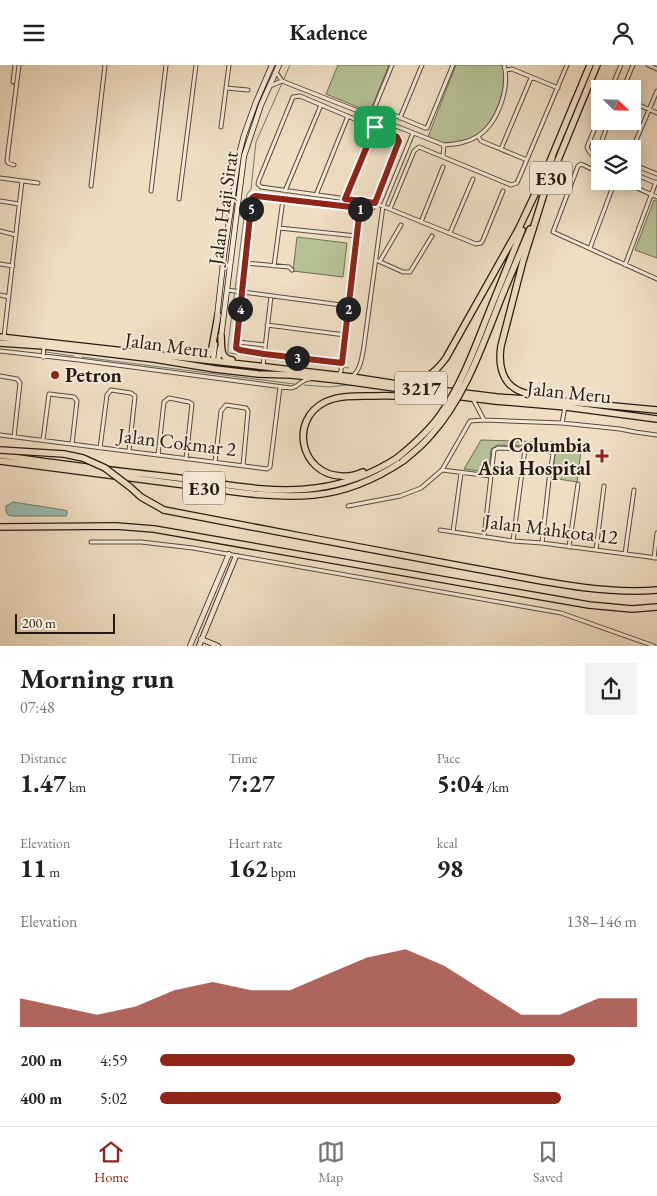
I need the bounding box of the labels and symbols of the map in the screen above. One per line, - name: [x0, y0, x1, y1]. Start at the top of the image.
- north arrow: [591, 80, 641, 130]
- pin: [354, 106, 396, 148]
- street label: Jalan Haji Sirat: [202, 149, 244, 269]
- road number: E30: [530, 161, 572, 195]
- pin: 5: [238, 197, 264, 221]
- pin: 1: [348, 197, 372, 221]
- pin: 4: [228, 297, 252, 321]
- pin: 2: [336, 297, 360, 321]
- street label: Jalan Meru: [121, 326, 211, 364]
- pin: 3: [284, 345, 310, 371]
- place label: Petron: [65, 362, 122, 388]
- marker: Petron: [49, 369, 61, 381]
- road number: 3217: [395, 371, 447, 404]
- street label: Jalan Meru: [524, 374, 613, 409]
- street label: Jalan Cokmar 2: [114, 422, 238, 462]
- place label: Columbia Asia Hospital: [477, 432, 591, 481]
- marker: Columbia Asia Hospital: [595, 449, 609, 463]
- road number: E30: [183, 471, 225, 504]
- street label: Jalan Mahkota 12: [481, 508, 620, 550]
- scale bar: [15, 611, 115, 634]

